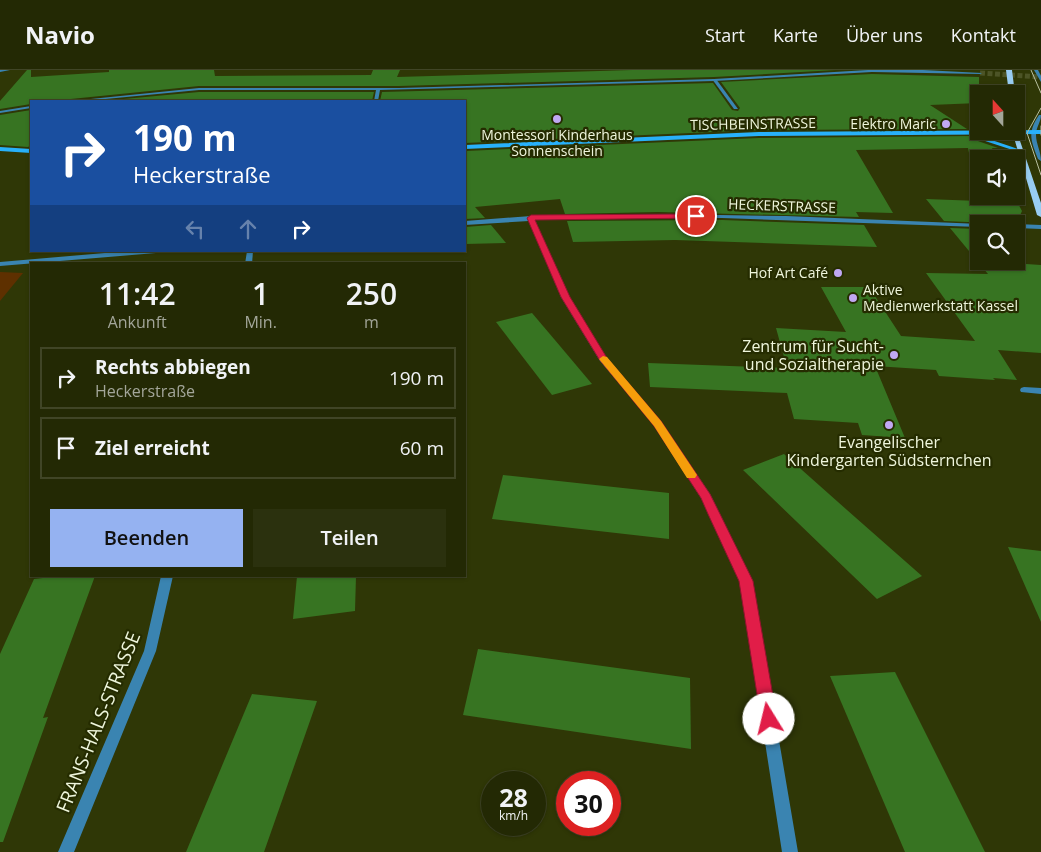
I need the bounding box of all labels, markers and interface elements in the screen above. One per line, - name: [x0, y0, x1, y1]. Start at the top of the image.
- text: Navio: [25, 18, 95, 51]
- text: Start: [705, 23, 745, 47]
- text: Karte: [773, 23, 818, 47]
- text: Über uns: [846, 23, 923, 47]
- text: Kontakt: [951, 23, 1016, 47]
- north arrow: [970, 85, 1025, 140]
- map controls: [970, 85, 1025, 270]
- marker: Montessori Kinderhaus Sonnenschein: [551, 113, 563, 125]
- street label: TISCHBEINSTRASSE: [690, 113, 816, 134]
- text: 190 m: [133, 114, 237, 161]
- place label: Elektro Maric: [850, 114, 936, 133]
- marker: Elektro Maric: [940, 118, 952, 130]
- icon: right: [50, 120, 115, 185]
- place label: Montessori Kinderhaus Sonnenschein: [481, 125, 633, 160]
- button: sound: [970, 150, 1025, 205]
- text: Heckerstraße: [133, 159, 271, 189]
- street label: HECKERSTRASSE: [728, 194, 836, 217]
- pin: [675, 195, 717, 237]
- icon: arrive: [682, 202, 710, 230]
- icon: left: [181, 215, 209, 243]
- icon: ahead: [234, 215, 262, 243]
- icon: right: [287, 215, 315, 243]
- button: search: [970, 215, 1025, 270]
- place label: Hof Art Café: [749, 263, 828, 282]
- marker: Hof Art Café: [832, 267, 844, 279]
- text: 11:42: [99, 273, 176, 314]
- text: 1: [252, 273, 269, 314]
- text: 250: [346, 273, 397, 314]
- place label: Aktive Medienwerkstatt Kassel: [863, 280, 1018, 315]
- marker: Aktive Medienwerkstatt Kassel: [847, 292, 859, 304]
- text: Ankunft: [108, 311, 167, 333]
- text: Min.: [244, 311, 277, 333]
- text: m: [364, 311, 379, 333]
- place label: Zentrum für Sucht- und Sozialtherapie: [742, 335, 884, 375]
- marker: Zentrum für Sucht- und Sozialtherapie: [888, 349, 900, 361]
- text: Rechts abbiegen: [95, 354, 251, 380]
- icon: right: [52, 364, 80, 392]
- text: 190 m: [389, 365, 444, 391]
- text: Heckerstraße: [95, 380, 195, 402]
- marker: Evangelischer Kindergarten Südsternchen: [883, 419, 895, 431]
- place label: Evangelischer Kindergarten Südsternchen: [786, 431, 992, 471]
- icon: arrive: [52, 434, 80, 462]
- text: Ziel erreicht: [95, 435, 210, 461]
- text: 60 m: [400, 435, 444, 461]
- button: Beenden: [50, 509, 243, 567]
- button: Teilen: [253, 509, 446, 567]
- street label: FRANS-HALS-STRASSE: [50, 628, 146, 816]
- position arrow: [742, 692, 794, 744]
- speed limit sign: 30: [556, 771, 621, 836]
- text: 28: [499, 780, 528, 814]
- text: km/h: [499, 807, 528, 824]

